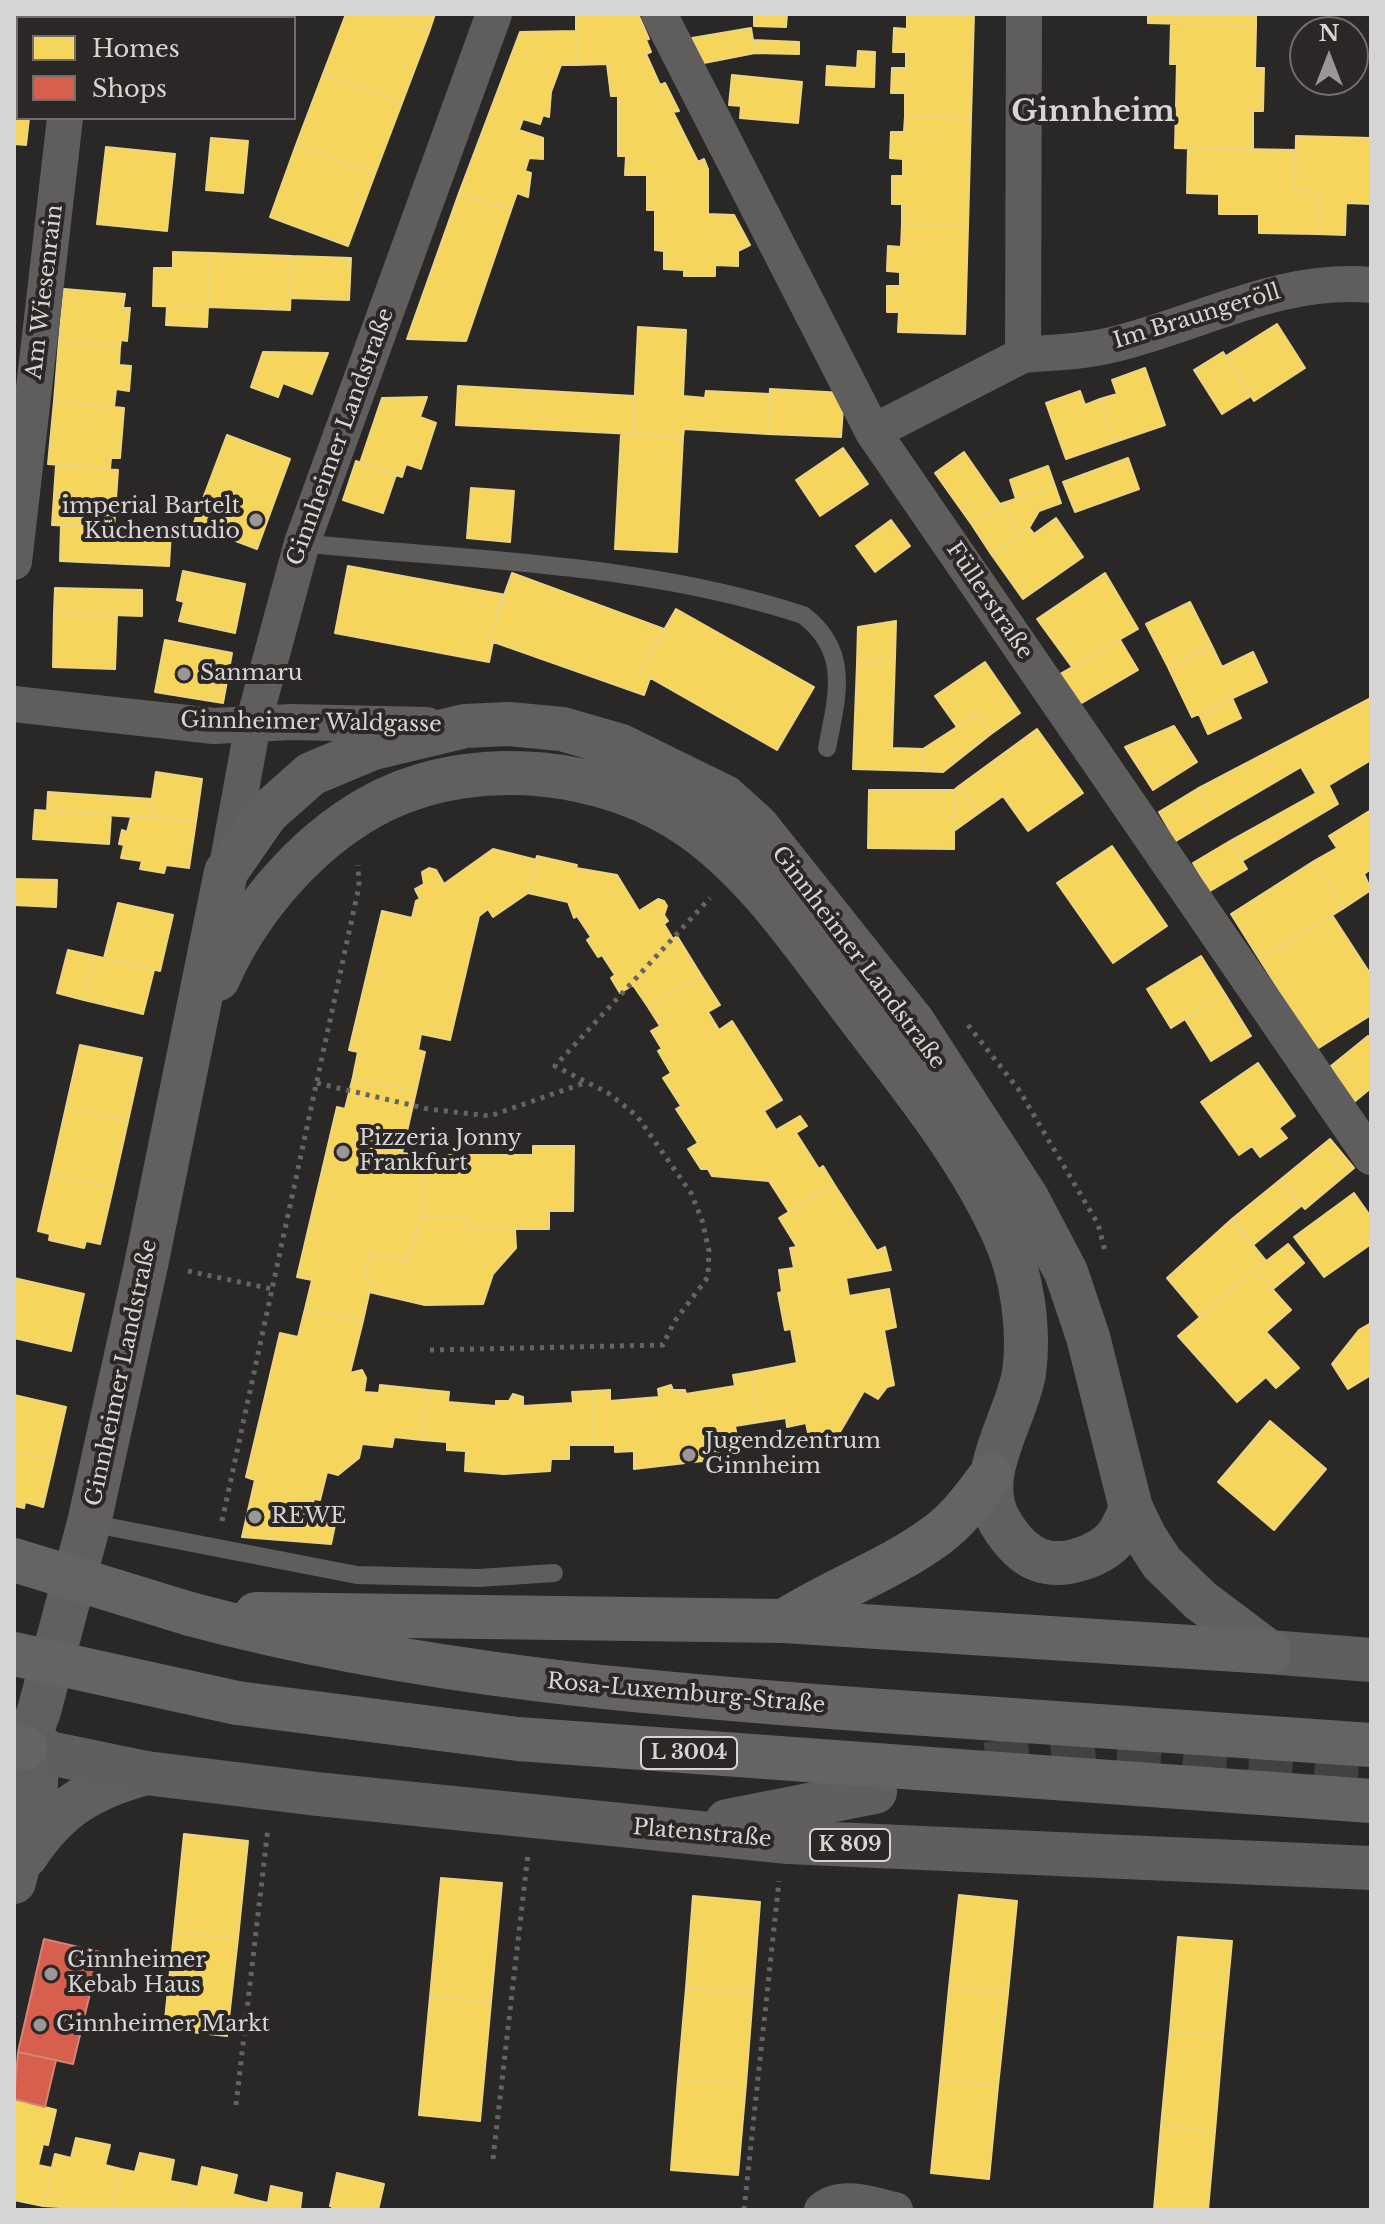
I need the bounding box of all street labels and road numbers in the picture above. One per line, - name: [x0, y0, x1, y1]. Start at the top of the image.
- street label: Am Wiesenrain: [21, 203, 69, 381]
- street label: Im Braungeröll: [1110, 279, 1284, 355]
- street label: Ginnheimer Landstraße: [282, 305, 400, 569]
- street label: Füllerstraße: [940, 537, 1038, 665]
- street label: Ginnheimer Waldgasse: [180, 708, 442, 738]
- street label: Ginnheimer Landstraße: [766, 841, 950, 1075]
- street label: Ginnheimer Landstraße: [81, 1237, 163, 1509]
- street label: Rosa-Luxemburg-Straße: [546, 1669, 826, 1719]
- road number: L 3004: [641, 1737, 737, 1769]
- street label: Platenstraße: [632, 1815, 772, 1853]
- road number: K 809: [810, 1829, 890, 1861]

